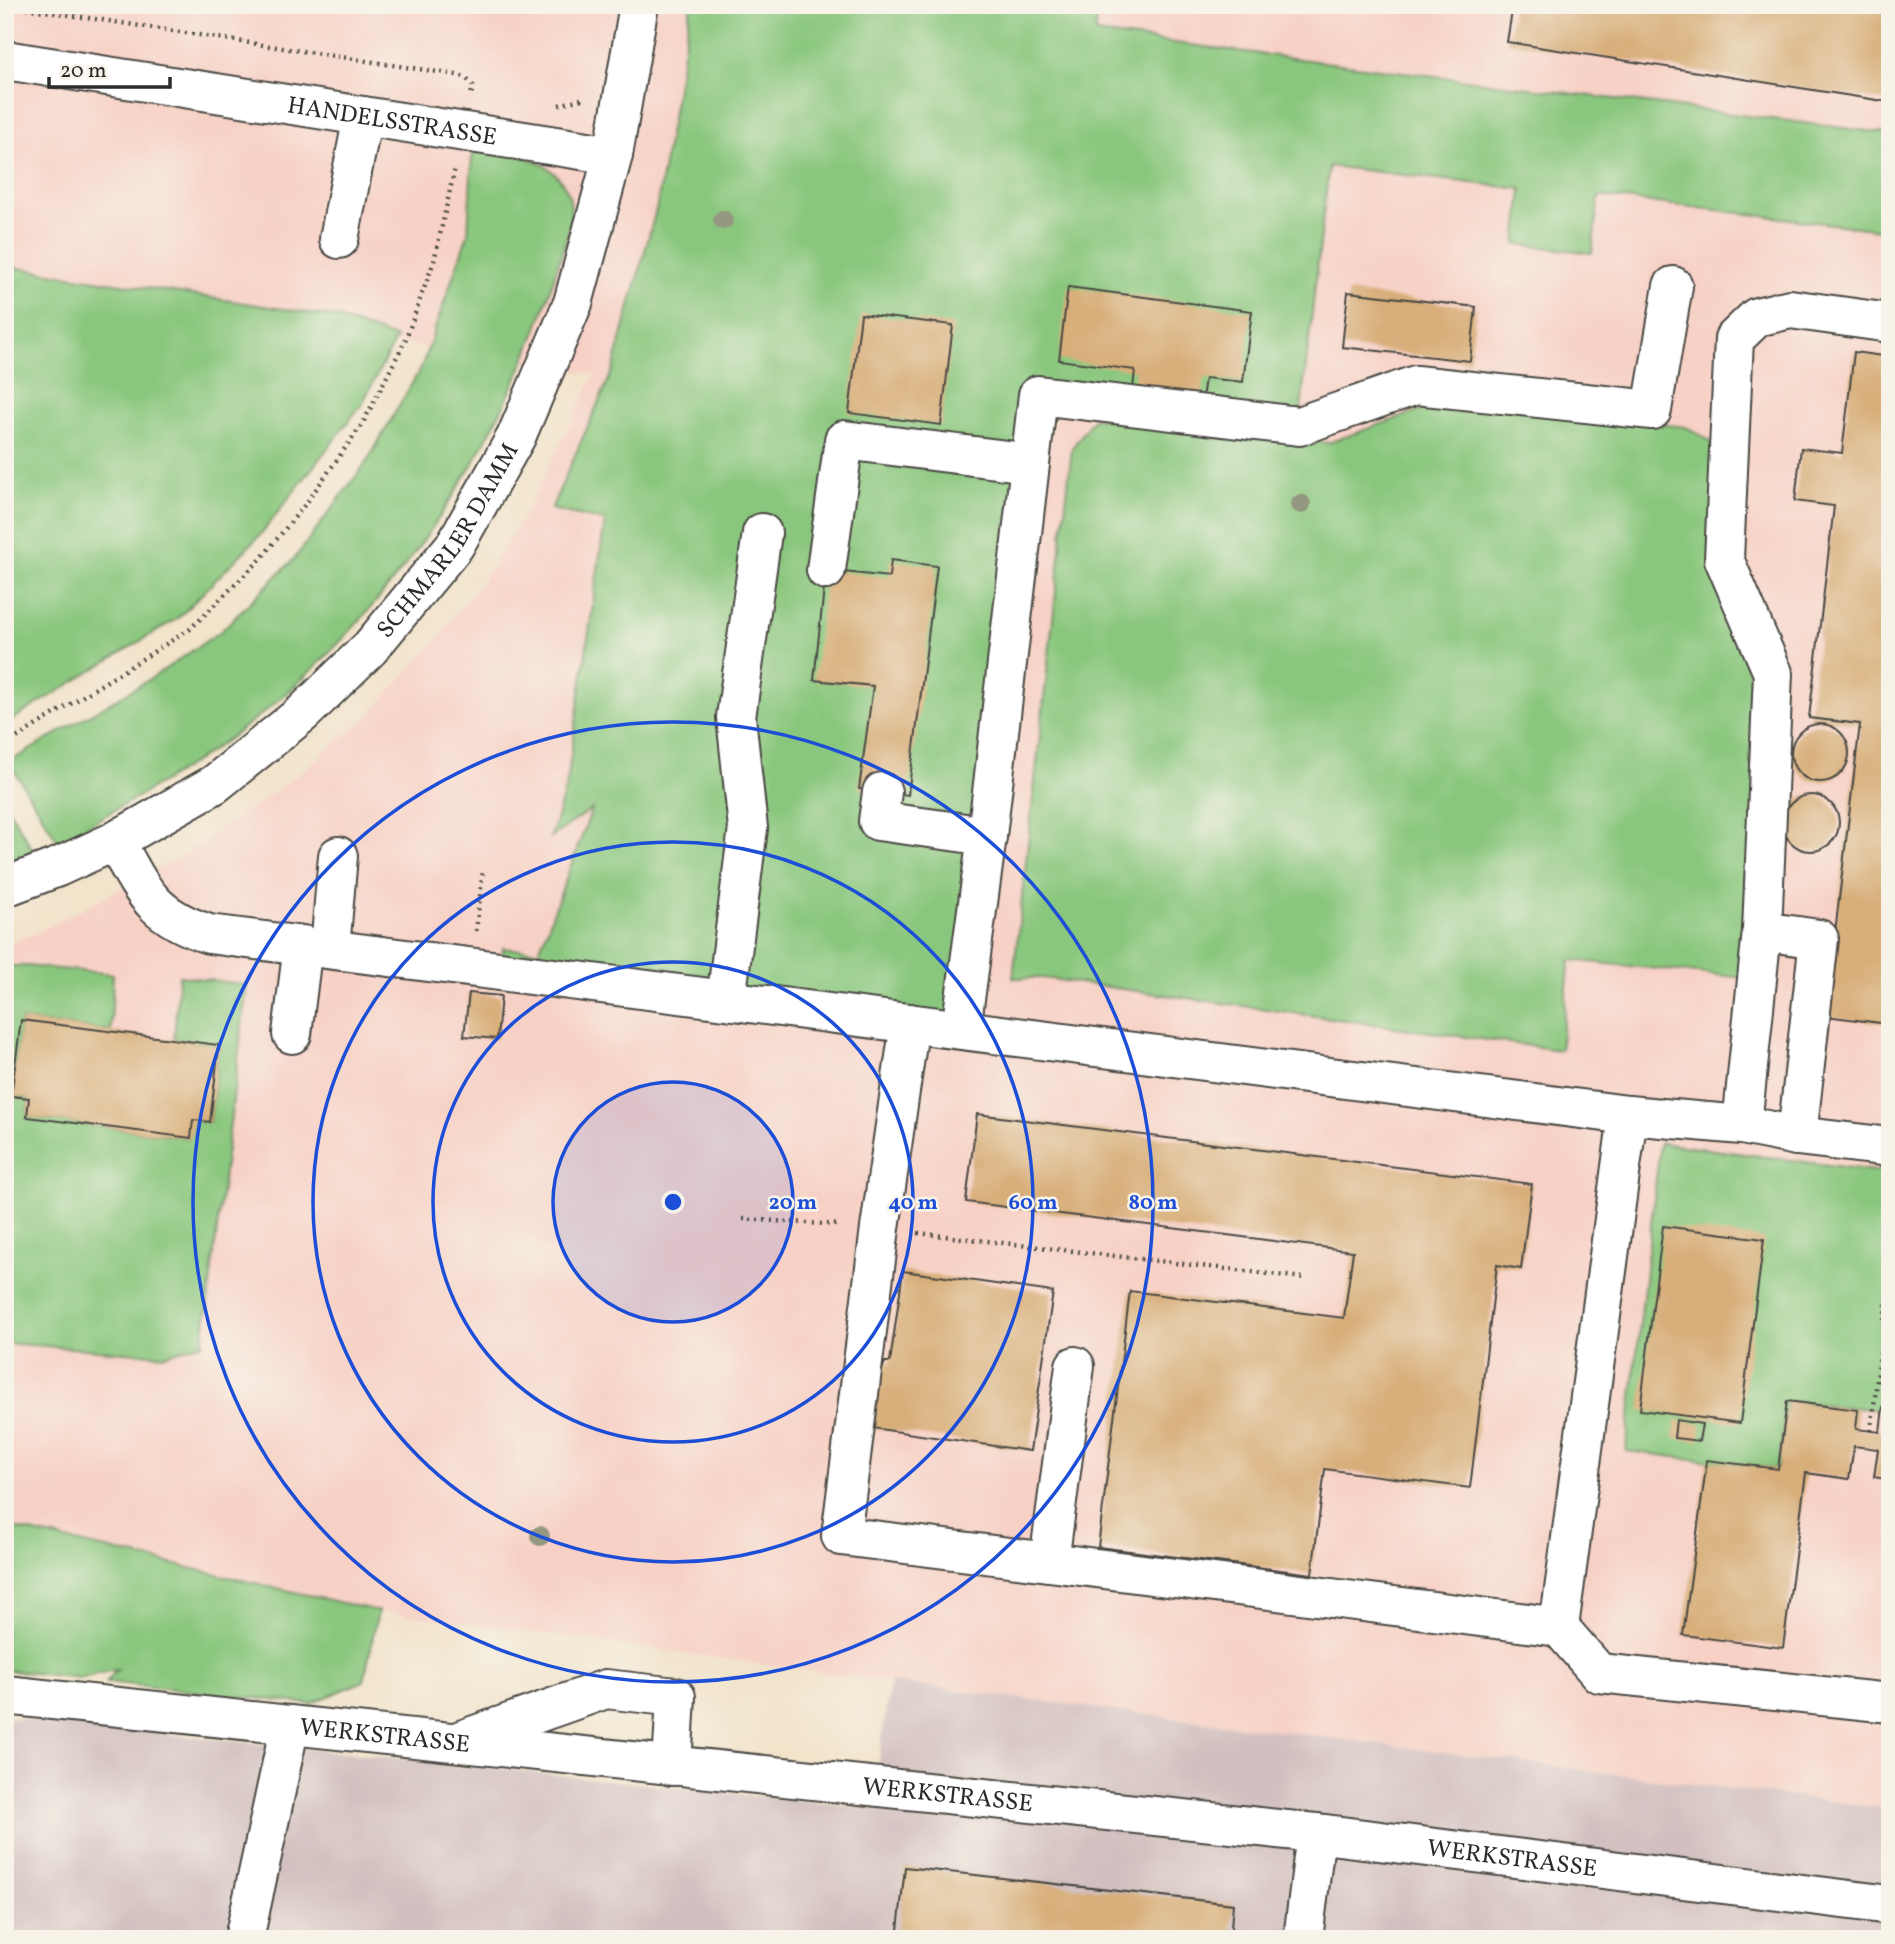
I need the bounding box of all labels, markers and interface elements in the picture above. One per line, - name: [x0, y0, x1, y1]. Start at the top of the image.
- scale bar: [49, 46, 170, 90]
- text: 20 m: [60, 57, 106, 86]
- street label: HANDELSSTRASSE: [285, 89, 499, 156]
- street label: SCHMARLER DAMM: [370, 438, 528, 646]
- text: 20 m: [769, 1189, 817, 1218]
- text: 40 m: [888, 1189, 938, 1218]
- text: 60 m: [1009, 1189, 1057, 1218]
- text: 80 m: [1129, 1189, 1177, 1218]
- centre of rings: [661, 1190, 685, 1214]
- street label: WERKSTRASSE: [298, 1711, 472, 1763]
- street label: WERKSTRASSE: [861, 1770, 1034, 1822]
- street label: WERKSTRASSE: [1425, 1832, 1599, 1887]

